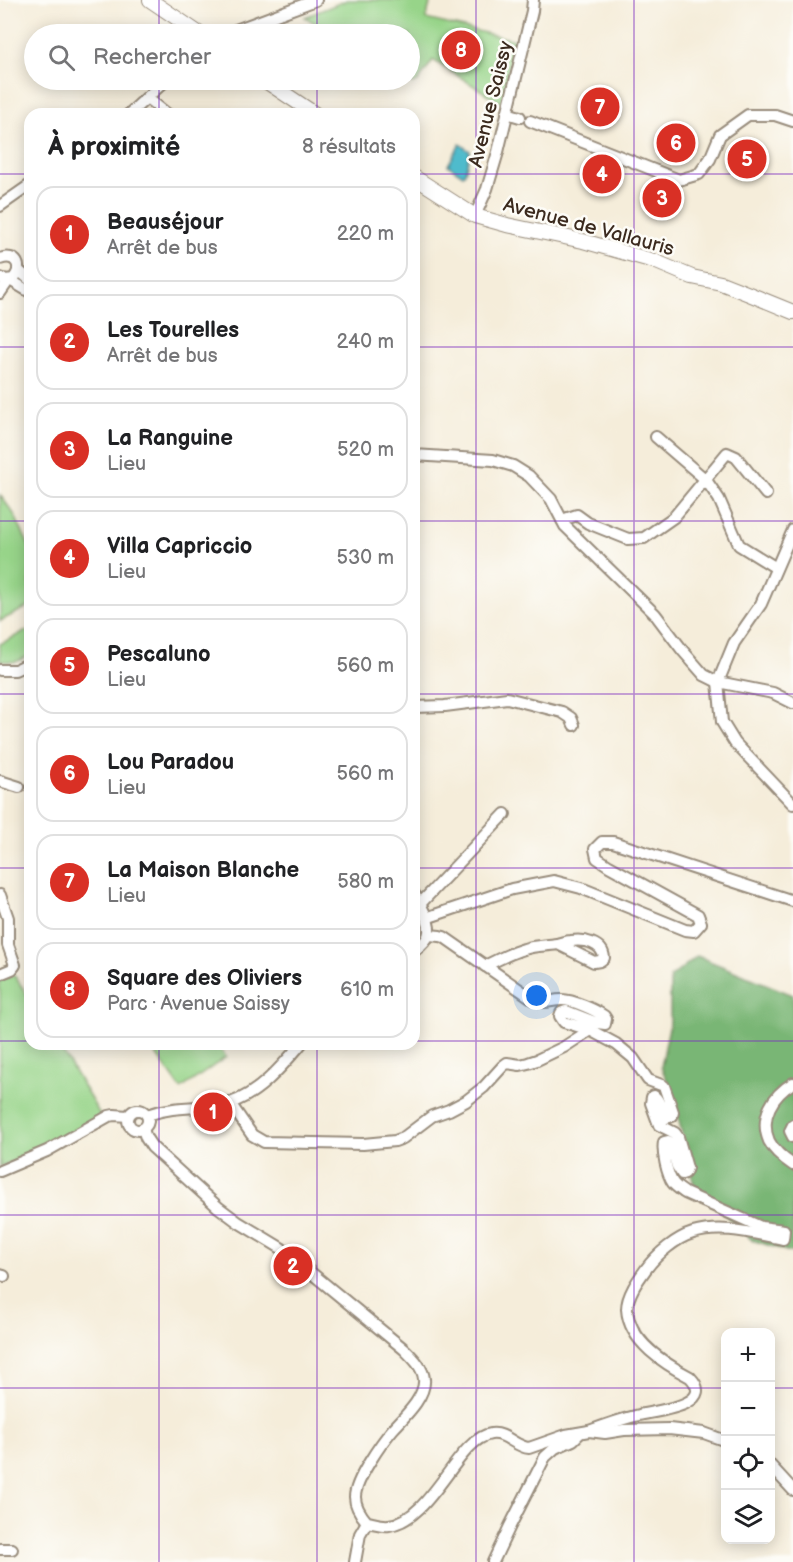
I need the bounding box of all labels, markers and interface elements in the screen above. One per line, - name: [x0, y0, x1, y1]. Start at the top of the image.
- search box: [24, 24, 420, 90]
- pin: 8: [442, 28, 480, 72]
- street label: Avenue Saissy: [464, 39, 518, 170]
- icon: search: [45, 41, 78, 74]
- text: Rechercher: [93, 44, 211, 71]
- pin: 7: [580, 84, 620, 130]
- pin: 6: [656, 120, 696, 166]
- text: À proximité: [48, 132, 180, 163]
- text: 8 résultats: [302, 135, 396, 159]
- pin: 5: [728, 136, 766, 182]
- pin: 4: [582, 152, 622, 196]
- pin: 3: [642, 176, 682, 220]
- street label: Avenue de Vallauris: [501, 193, 677, 261]
- text: Beauséjour: [107, 209, 224, 236]
- text: 1: [65, 222, 74, 246]
- text: 220 m: [337, 222, 394, 246]
- text: Arrêt de bus: [107, 236, 218, 260]
- text: Les Tourelles: [107, 317, 239, 344]
- text: 2: [64, 330, 75, 354]
- text: 240 m: [337, 330, 394, 354]
- text: Arrêt de bus: [107, 344, 218, 368]
- text: La Ranguine: [107, 425, 233, 452]
- text: 3: [64, 438, 75, 462]
- text: 520 m: [337, 438, 394, 462]
- text: Lieu: [107, 452, 146, 476]
- text: Villa Capriccio: [107, 533, 252, 560]
- text: 4: [64, 546, 75, 570]
- text: 530 m: [337, 546, 394, 570]
- text: Lieu: [107, 560, 146, 584]
- text: Pescaluno: [107, 641, 211, 668]
- text: 5: [64, 654, 75, 678]
- text: 560 m: [337, 654, 394, 678]
- text: Lieu: [107, 668, 146, 692]
- text: Lou Paradou: [107, 749, 234, 776]
- text: 6: [63, 762, 76, 786]
- text: 560 m: [337, 762, 394, 786]
- text: Lieu: [107, 776, 146, 800]
- text: La Maison Blanche: [107, 857, 299, 884]
- text: 7: [64, 870, 75, 894]
- text: 580 m: [337, 870, 394, 894]
- text: Lieu: [107, 884, 146, 908]
- text: Square des Oliviers: [107, 965, 302, 992]
- text: 8: [63, 978, 76, 1002]
- text: 610 m: [340, 978, 394, 1002]
- your location: [522, 981, 551, 1010]
- text: Parc · Avenue Saissy: [107, 992, 290, 1016]
- pin: 1: [194, 1090, 232, 1134]
- pin: 2: [274, 1244, 312, 1288]
- map controls: [721, 1328, 775, 1544]
- button: +: [721, 1328, 775, 1382]
- button: −: [721, 1382, 775, 1436]
- button: locate: [721, 1436, 775, 1490]
- button: layers: [721, 1490, 775, 1544]

